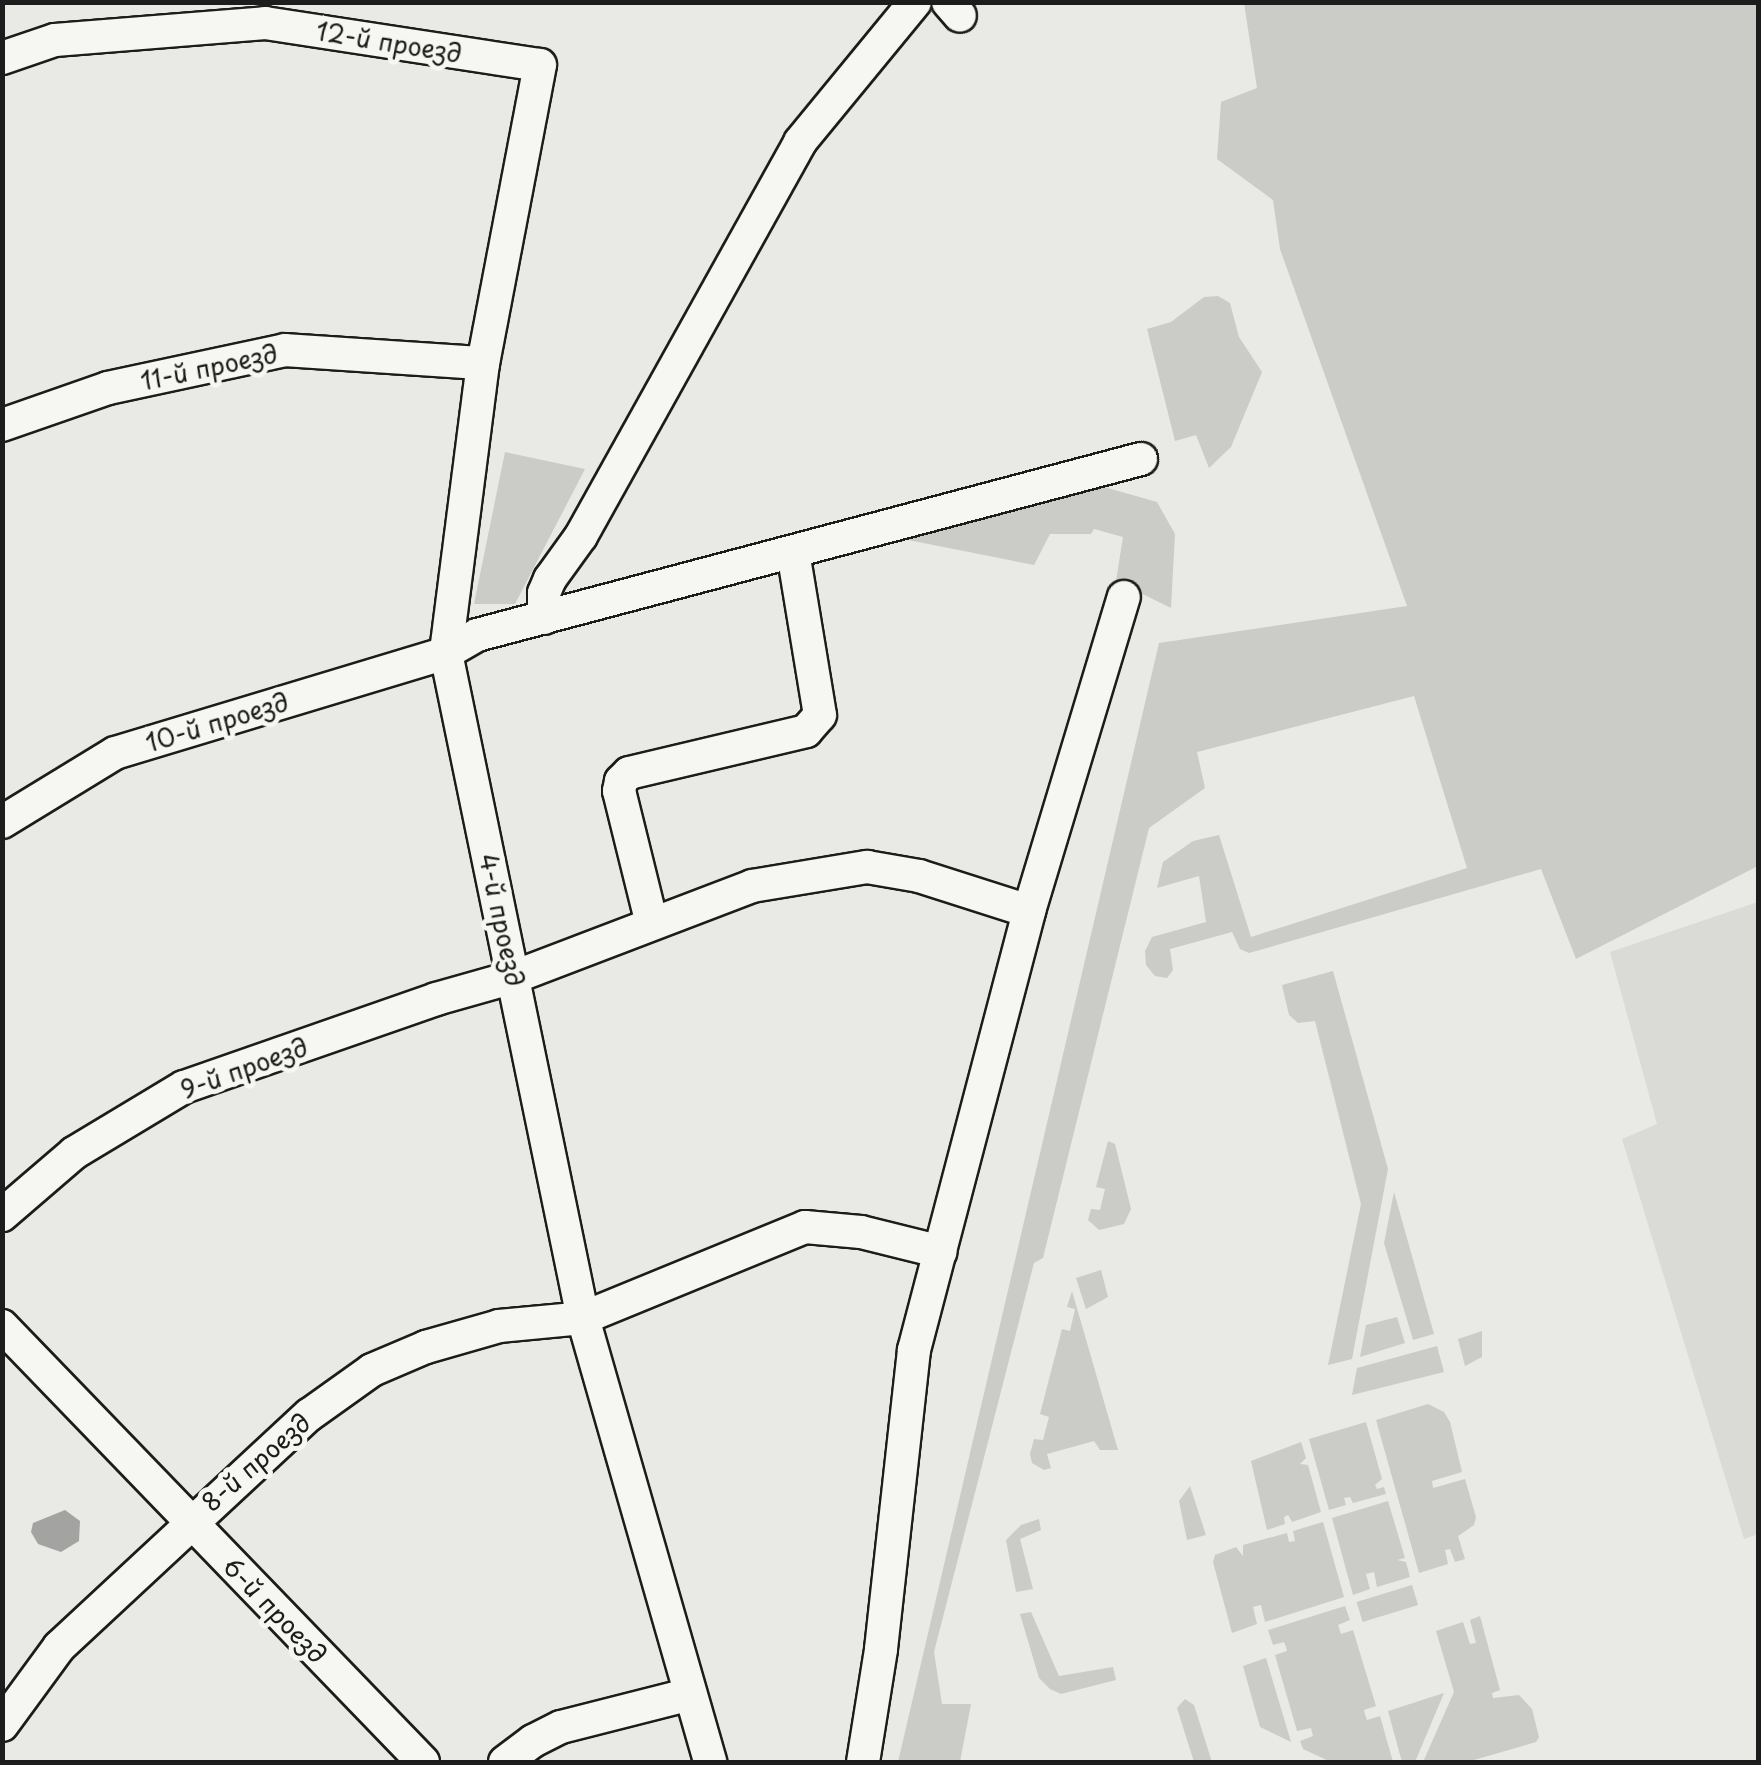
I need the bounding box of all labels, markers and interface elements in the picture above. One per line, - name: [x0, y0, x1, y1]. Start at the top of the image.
- street label: 12-й проезд: [314, 16, 464, 68]
- street label: 11-й проезд: [138, 338, 280, 396]
- street label: 10-й проезд: [142, 686, 292, 758]
- street label: 4-й проезд: [473, 851, 531, 989]
- street label: 9-й проезд: [176, 1031, 312, 1105]
- street label: 8-й проезд: [195, 1407, 317, 1517]
- street label: 6-й проезд: [217, 1551, 333, 1669]

